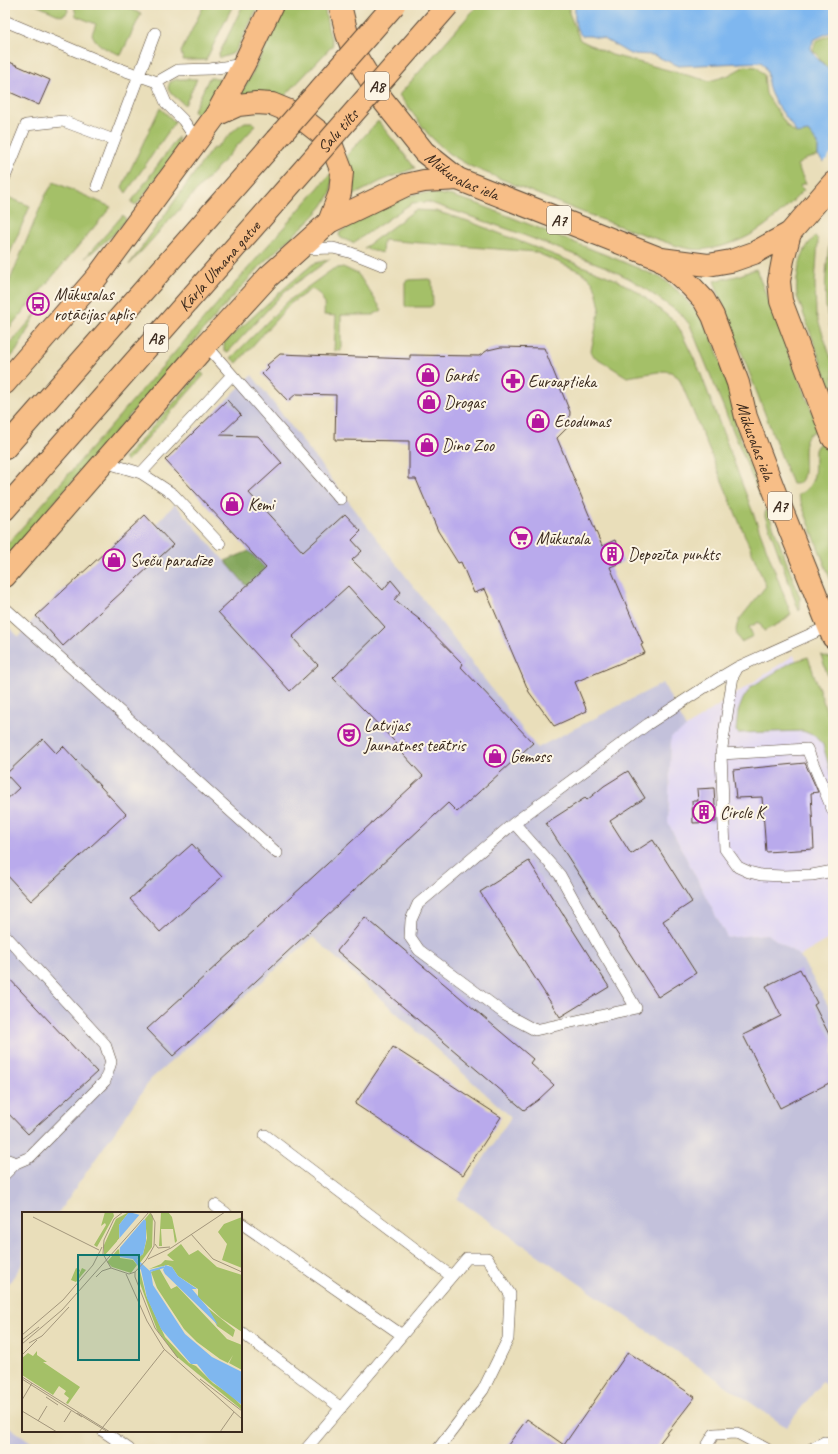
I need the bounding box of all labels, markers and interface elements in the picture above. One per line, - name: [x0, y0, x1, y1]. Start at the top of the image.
- road number: A8: [365, 72, 389, 100]
- street label: Salu tilts: [313, 104, 364, 158]
- street label: Mūkusalas iela: [421, 147, 504, 206]
- road number: A7: [547, 206, 571, 234]
- street label: Kārļa Ulmaņa gatve: [174, 215, 266, 316]
- place label: Mūkusalas rotācijas aplis: [54, 284, 136, 325]
- bus stop icon: Mūkusalas rotācijas aplis: [25, 291, 51, 317]
- road number: A8: [144, 324, 168, 352]
- shop icon: Gards: [415, 362, 441, 388]
- place label: Gards: [444, 365, 481, 386]
- pharmacy icon: Euroaptieka: [500, 368, 526, 394]
- place label: Euroaptieka: [528, 371, 598, 392]
- shop icon: Drogas: [416, 389, 442, 415]
- place label: Drogas: [444, 392, 487, 413]
- street label: Mūkusalas iela: [732, 400, 780, 485]
- shop icon: Ecodumas: [525, 408, 551, 434]
- place label: Ecodumas: [554, 411, 612, 432]
- shop icon: Dino Zoo: [414, 432, 440, 458]
- place label: Dino Zoo: [442, 435, 495, 456]
- shop icon: Kemi: [219, 491, 245, 517]
- road number: A7: [768, 492, 792, 520]
- place label: Kemi: [248, 494, 276, 515]
- supermarket icon: Mūkusala: [508, 525, 534, 551]
- place label: Mūkusala: [536, 528, 592, 549]
- building icon: Depozīta punkts: [599, 541, 625, 567]
- place label: Depozīta punkts: [628, 544, 722, 565]
- shop icon: Sveču paradīze: [101, 547, 127, 573]
- place label: Sveču paradīze: [130, 550, 214, 571]
- place label: Latvijas Jaunatnes teātris: [363, 715, 468, 756]
- theatre icon: Latvijas Jaunatnes teātris: [336, 722, 362, 748]
- shop icon: Gemoss: [482, 743, 508, 769]
- place label: Gemoss: [510, 746, 553, 767]
- building icon: Circle K: [691, 799, 717, 825]
- place label: Circle K: [720, 802, 768, 823]
- inset map: [22, 1212, 242, 1432]

